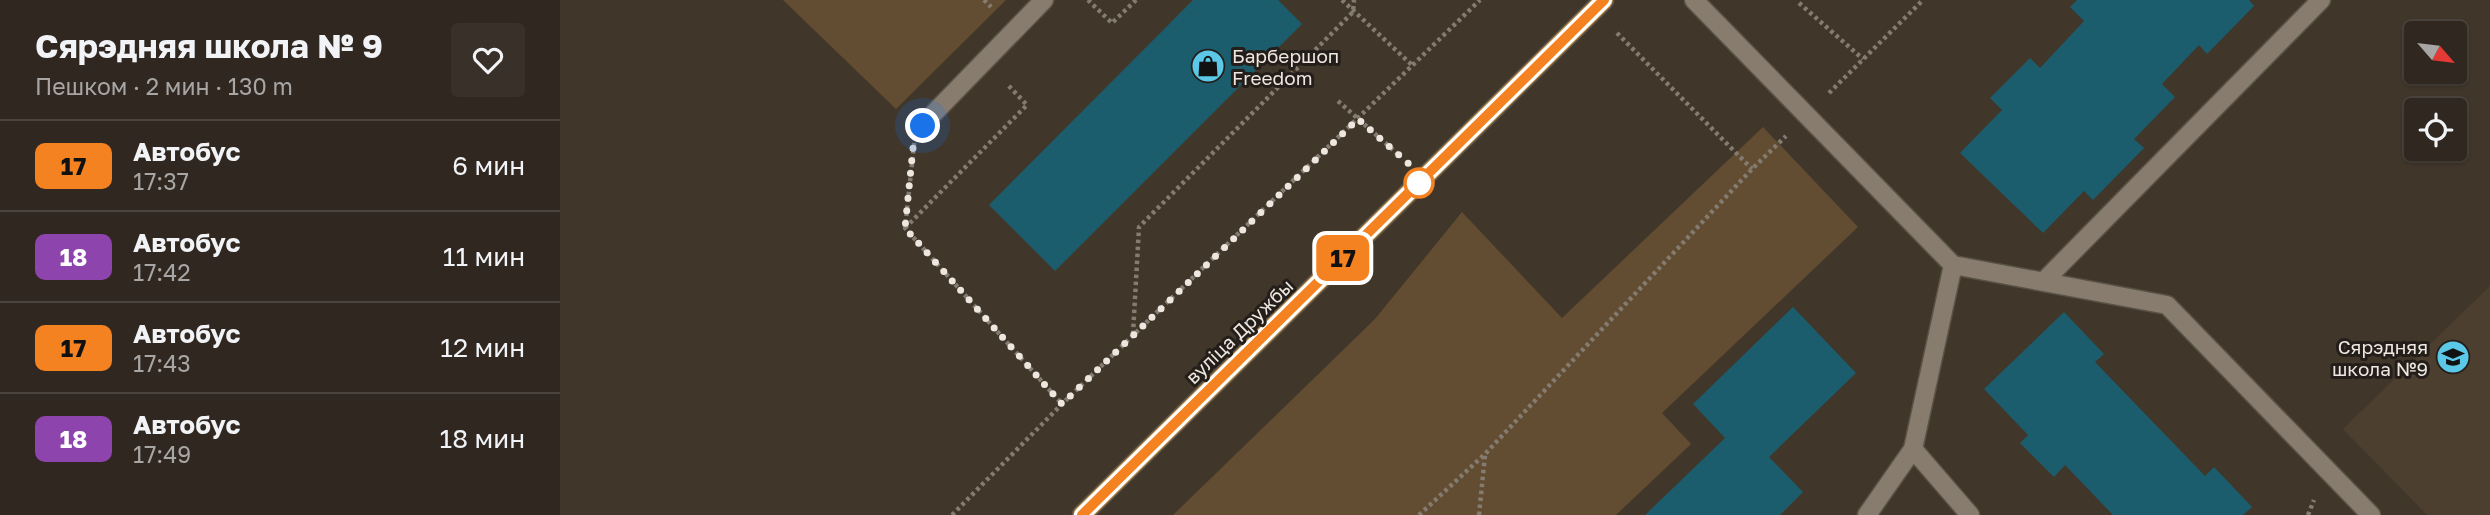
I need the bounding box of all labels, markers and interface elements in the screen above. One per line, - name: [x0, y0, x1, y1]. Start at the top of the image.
- north arrow: [2404, 21, 2468, 84]
- map controls: [2404, 21, 2467, 161]
- button: heart: [451, 23, 525, 97]
- text: Сярэдняя школа № 9: [35, 26, 383, 65]
- place label: Барбершоп Freedom: [1232, 44, 1339, 89]
- shop icon: Барбершоп Freedom: [1189, 47, 1227, 85]
- text: Пешком · 2 мин · 130 m: [35, 72, 293, 100]
- button: locate: [2404, 98, 2467, 161]
- your location: [905, 108, 940, 143]
- text: Автобус: [133, 136, 240, 167]
- text: 6 мин: [452, 150, 525, 181]
- text: 17: [61, 151, 86, 180]
- text: 17:37: [133, 167, 189, 195]
- unlabelled marker: [1404, 168, 1434, 198]
- text: Автобус: [133, 227, 240, 258]
- line badge: 17: [1312, 235, 1374, 281]
- text: 11 мин: [443, 241, 525, 272]
- text: 18: [60, 242, 87, 271]
- text: 17: [1330, 243, 1356, 272]
- text: 17:42: [133, 258, 191, 286]
- street label: вуліца Дружбы: [1180, 274, 1298, 388]
- text: Автобус: [133, 318, 240, 349]
- text: 12 мин: [440, 332, 525, 363]
- text: 17: [61, 333, 86, 362]
- place label: Сярэдняя школа №9: [2332, 335, 2428, 380]
- school or university icon: Сярэдняя школа №9: [2434, 338, 2472, 376]
- text: 17:43: [133, 349, 191, 377]
- text: Автобус: [133, 409, 240, 440]
- text: 18 мин: [440, 423, 525, 454]
- text: 18: [60, 424, 87, 453]
- text: 17:49: [133, 440, 191, 468]

